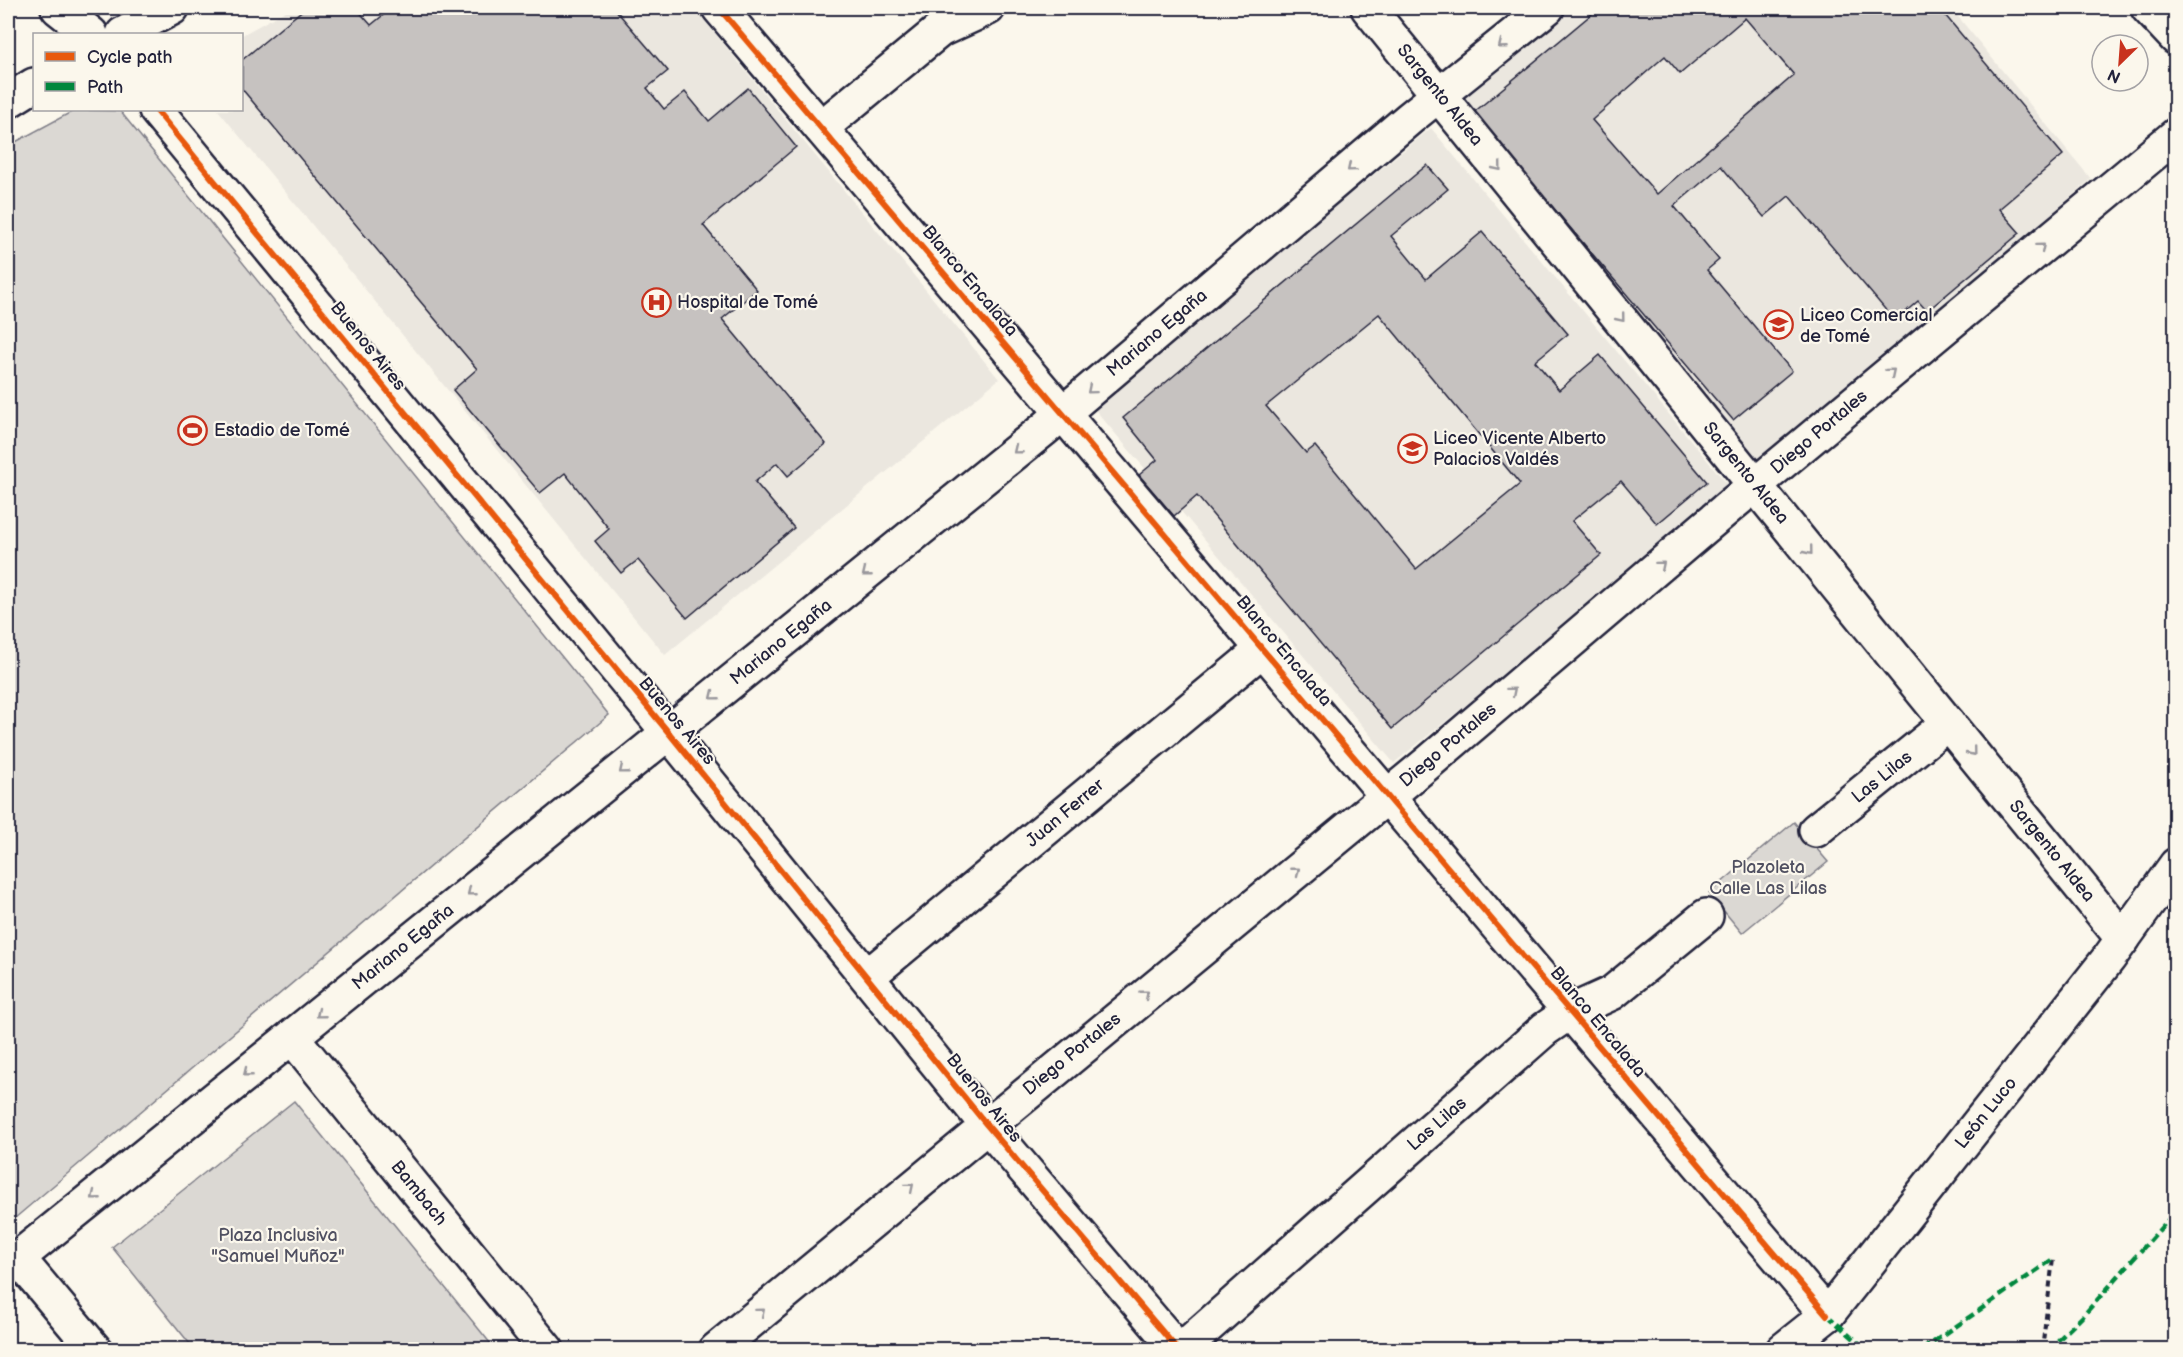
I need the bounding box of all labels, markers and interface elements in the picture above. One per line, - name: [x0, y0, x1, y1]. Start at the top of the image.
- legend: [33, 33, 243, 111]
- north arrow: [2090, 33, 2150, 93]
- one-way arrow: [1498, 37, 1509, 48]
- street label: Sargento Aldea: [1393, 40, 1487, 150]
- text: Cycle path: [87, 47, 173, 68]
- text: N: [2105, 64, 2124, 86]
- text: Path: [87, 77, 123, 98]
- one-way arrow: [1491, 160, 1502, 171]
- one-way arrow: [1347, 161, 1358, 172]
- street label: Blanco Encalada: [918, 222, 1022, 340]
- one-way arrow: [2034, 244, 2045, 255]
- street label: Mariano Egaña: [1102, 285, 1212, 381]
- hospital icon: Hospital de Tomé: [640, 286, 672, 318]
- place label: Hospital de Tomé: [677, 292, 818, 313]
- street label: Buenos Aires: [326, 297, 410, 395]
- place label: Liceo Comercial de Tomé: [1800, 305, 1933, 347]
- school or university icon: Liceo Comercial de Tomé: [1763, 309, 1795, 341]
- one-way arrow: [1613, 311, 1624, 322]
- one-way arrow: [1884, 368, 1895, 379]
- one-way arrow: [1087, 383, 1098, 394]
- street label: Diego Portales: [1766, 385, 1872, 479]
- sports icon: Estadio de Tomé: [177, 414, 209, 446]
- street label: Sargento Aldea: [1699, 418, 1793, 528]
- place label: Estadio de Tomé: [214, 420, 350, 441]
- place label: Liceo Vicente Alberto Palacios Valdés: [1433, 428, 1606, 470]
- school or university icon: Liceo Vicente Alberto Palacios Valdés: [1396, 432, 1428, 464]
- one-way arrow: [1013, 443, 1024, 454]
- one-way arrow: [1802, 545, 1813, 556]
- one-way arrow: [1654, 561, 1665, 572]
- one-way arrow: [862, 566, 873, 577]
- street label: Blanco Encalada: [1232, 592, 1336, 710]
- street label: Mariano Egaña: [726, 595, 836, 689]
- street label: Buenos Aires: [634, 673, 720, 769]
- one-way arrow: [1505, 687, 1516, 698]
- one-way arrow: [710, 689, 721, 700]
- street label: Diego Portales: [1395, 698, 1501, 792]
- one-way arrow: [1964, 745, 1975, 756]
- street label: Las Lilas: [1848, 746, 1916, 808]
- one-way arrow: [619, 762, 630, 773]
- street label: Juan Ferrer: [1022, 774, 1109, 852]
- street label: Sargento Aldea: [2005, 796, 2099, 906]
- park label: Plazoleta Calle Las Lilas: [1709, 857, 1827, 899]
- one-way arrow: [1289, 867, 1300, 878]
- one-way arrow: [467, 885, 478, 896]
- street label: Mariano Egaña: [348, 900, 458, 994]
- street label: Blanco Encalada: [1546, 963, 1650, 1081]
- one-way arrow: [1138, 991, 1149, 1002]
- one-way arrow: [315, 1007, 326, 1018]
- street label: Diego Portales: [1019, 1008, 1125, 1100]
- street label: Buenos Aires: [942, 1049, 1026, 1147]
- one-way arrow: [242, 1066, 253, 1077]
- street label: León Luco: [1951, 1073, 2021, 1153]
- street label: Las Lilas: [1403, 1093, 1471, 1155]
- street label: Bambach: [386, 1156, 452, 1230]
- one-way arrow: [903, 1184, 914, 1195]
- one-way arrow: [91, 1188, 102, 1199]
- park label: Plaza Inclusiva "Samuel Muñoz": [211, 1225, 345, 1267]
- one-way arrow: [754, 1308, 765, 1319]

